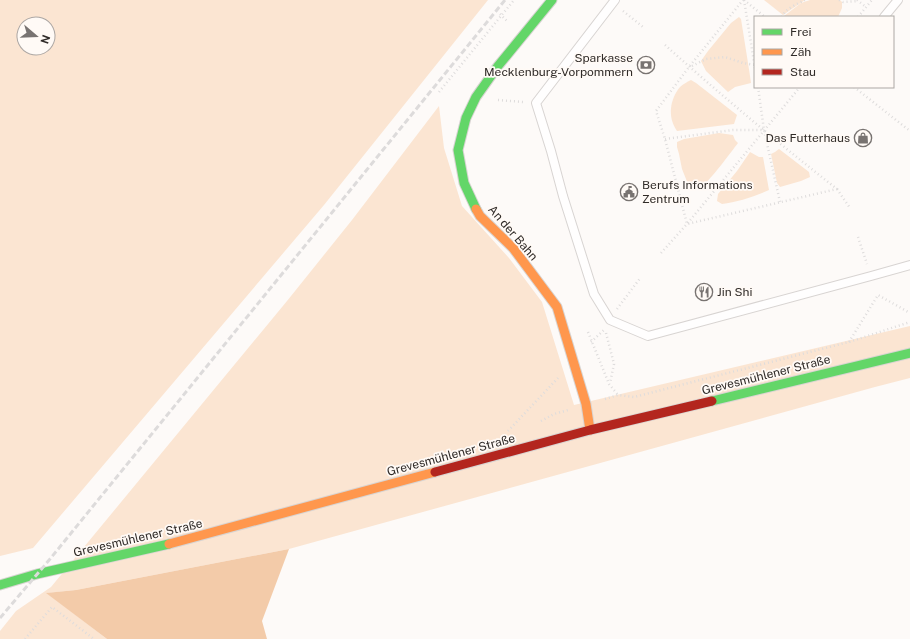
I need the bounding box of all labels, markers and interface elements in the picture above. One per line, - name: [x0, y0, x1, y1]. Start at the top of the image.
- north arrow: [16, 16, 56, 56]
- legend: [754, 16, 894, 88]
- text: Frei: [790, 25, 812, 39]
- text: N: [38, 33, 53, 45]
- text: Zäh: [790, 45, 811, 59]
- place label: Sparkasse Mecklenburg-Vorpommern: [484, 51, 633, 79]
- bank icon: Sparkasse Mecklenburg-Vorpommern: [636, 55, 656, 75]
- text: Stau: [790, 65, 816, 79]
- shop icon: Das Futterhaus: [853, 128, 873, 148]
- place label: Das Futterhaus: [766, 131, 850, 145]
- place label: Berufs Informations Zentrum: [642, 178, 753, 206]
- public building icon: Berufs Informations Zentrum: [619, 182, 639, 202]
- street label: An der Bahn: [485, 203, 541, 263]
- restaurant icon: Jin Shi: [694, 282, 714, 302]
- place label: Jin Shi: [717, 285, 753, 299]
- street label: Grevesmühlener Straße: [700, 352, 832, 398]
- street label: Grevesmühlener Straße: [385, 431, 517, 479]
- street label: Grevesmühlener Straße: [72, 516, 204, 560]

